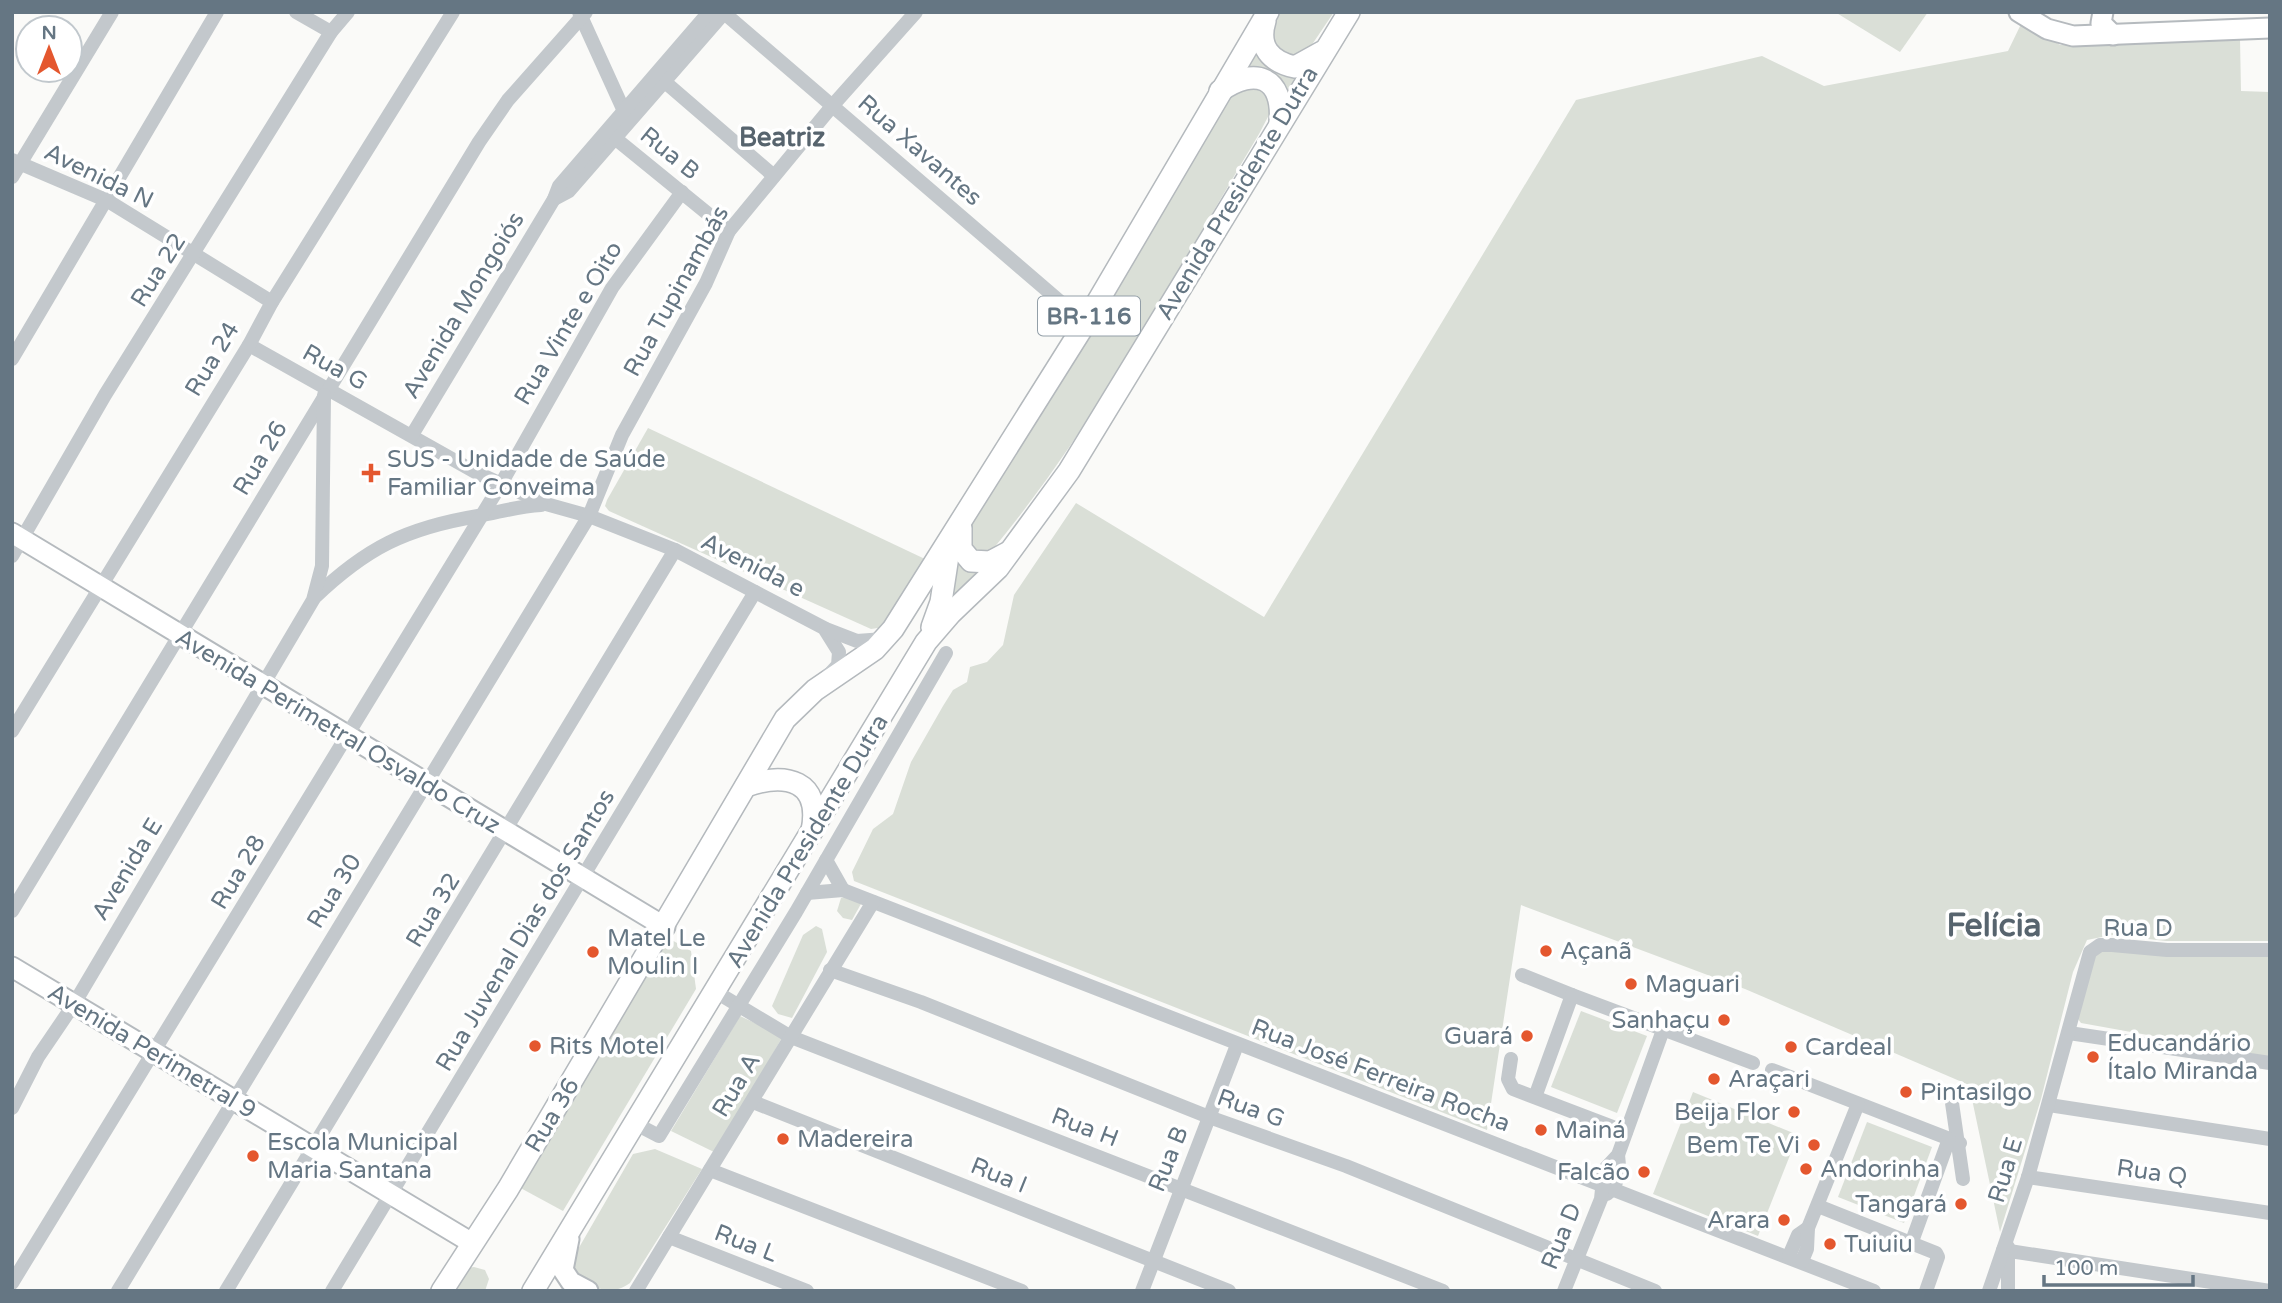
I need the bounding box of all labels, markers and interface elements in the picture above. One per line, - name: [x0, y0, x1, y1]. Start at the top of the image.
- north arrow: [14, 14, 84, 84]
- text: N: [41, 22, 57, 44]
- street label: Avenida Presidente Dutra: [1150, 61, 1325, 325]
- street label: Rua Xavantes: [852, 89, 988, 212]
- street label: Rua B: [634, 121, 705, 186]
- district label: Beatriz: [739, 122, 825, 153]
- street label: Avenida N: [39, 138, 158, 215]
- street label: Rua Tupinambás: [618, 201, 735, 382]
- street label: Avenida Mongoiós: [396, 207, 531, 404]
- street label: Rua 22: [125, 228, 192, 313]
- street label: Rua Vinte e Oito: [508, 236, 629, 410]
- road number: BR-116: [1038, 296, 1140, 336]
- street label: Rua 24: [179, 317, 246, 402]
- street label: Rua G: [297, 338, 372, 397]
- street label: Rua 26: [227, 416, 294, 501]
- place label: SUS - Unidade de Saúde Familiar Conveima: [387, 445, 665, 502]
- marker: SUS - Unidade de Saúde Familiar Conveima: [361, 463, 381, 483]
- street label: Avenida e: [696, 527, 809, 604]
- street label: Avenida Perimetral Osvaldo Cruz: [170, 623, 505, 840]
- street label: Avenida Presidente Dutra: [720, 709, 895, 973]
- street label: Rua Juvenal Dias dos Santos: [430, 784, 621, 1077]
- street label: Avenida E: [86, 813, 169, 926]
- street label: Rua 28: [205, 830, 272, 915]
- street label: Rua 30: [301, 849, 368, 934]
- street label: Rua 32: [400, 868, 467, 953]
- district label: Felícia: [1946, 907, 2042, 945]
- street label: Rua D: [2103, 914, 2173, 943]
- place label: Matel Le Moulin I: [607, 924, 706, 981]
- place label: Açanã: [1560, 937, 1632, 966]
- marker: Açanã: [1538, 943, 1554, 959]
- marker: Matel Le Moulin I: [585, 944, 601, 960]
- place label: Maguari: [1645, 970, 1740, 999]
- marker: Maguari: [1623, 976, 1639, 992]
- street label: Avenida Perimetral 9: [42, 978, 261, 1125]
- place label: Sanhaçu: [1612, 1006, 1710, 1035]
- marker: Sanhaçu: [1716, 1012, 1732, 1028]
- street label: Rua José Ferreira Rocha: [1247, 1013, 1514, 1138]
- place label: Guará: [1444, 1022, 1513, 1051]
- marker: Guará: [1519, 1028, 1535, 1044]
- place label: Educandário Ítalo Miranda: [2107, 1029, 2258, 1086]
- place label: Rits Motel: [549, 1032, 665, 1061]
- place label: Cardeal: [1805, 1033, 1892, 1062]
- marker: Rits Motel: [527, 1038, 543, 1054]
- marker: Cardeal: [1783, 1039, 1799, 1055]
- street label: Rua A: [706, 1048, 767, 1122]
- marker: Educandário Ítalo Miranda: [2085, 1049, 2101, 1065]
- place label: Araçari: [1728, 1065, 1810, 1094]
- marker: Araçari: [1706, 1071, 1722, 1087]
- street label: Rua 36: [519, 1073, 586, 1158]
- place label: Pintasilgo: [1920, 1078, 2032, 1107]
- street label: Rua G: [1213, 1083, 1288, 1134]
- marker: Pintasilgo: [1898, 1084, 1914, 1100]
- place label: Beija Flor: [1674, 1098, 1781, 1127]
- street label: Rua H: [1047, 1101, 1122, 1153]
- marker: Beija Flor: [1786, 1104, 1802, 1120]
- place label: Mainá: [1555, 1116, 1626, 1145]
- street label: Rua B: [1142, 1122, 1195, 1196]
- marker: Mainá: [1533, 1122, 1549, 1138]
- place label: Madereira: [797, 1125, 913, 1154]
- place label: Escola Municipal Maria Santana: [267, 1128, 458, 1185]
- marker: Madereira: [775, 1131, 791, 1147]
- place label: Bem Te Vi: [1686, 1131, 1800, 1160]
- street label: Rua E: [1982, 1134, 2029, 1206]
- marker: Bem Te Vi: [1806, 1137, 1822, 1153]
- marker: Escola Municipal Maria Santana: [245, 1148, 261, 1164]
- street label: Rua I: [966, 1151, 1031, 1200]
- street label: Rua Q: [2115, 1153, 2189, 1192]
- place label: Andorinha: [1820, 1155, 1940, 1184]
- place label: Falcão: [1557, 1158, 1630, 1187]
- marker: Andorinha: [1798, 1161, 1814, 1177]
- marker: Falcão: [1636, 1164, 1652, 1180]
- place label: Tangará: [1855, 1190, 1947, 1219]
- marker: Tangará: [1953, 1196, 1969, 1212]
- street label: Rua D: [1535, 1199, 1588, 1274]
- place label: Arara: [1707, 1206, 1770, 1235]
- marker: Arara: [1776, 1212, 1792, 1228]
- street label: Rua L: [710, 1218, 782, 1269]
- place label: Tuiuiu: [1844, 1230, 1913, 1259]
- marker: Tuiuiu: [1822, 1236, 1838, 1252]
- scale bar: [2044, 1244, 2193, 1288]
- text: 100 m: [2054, 1256, 2118, 1281]

